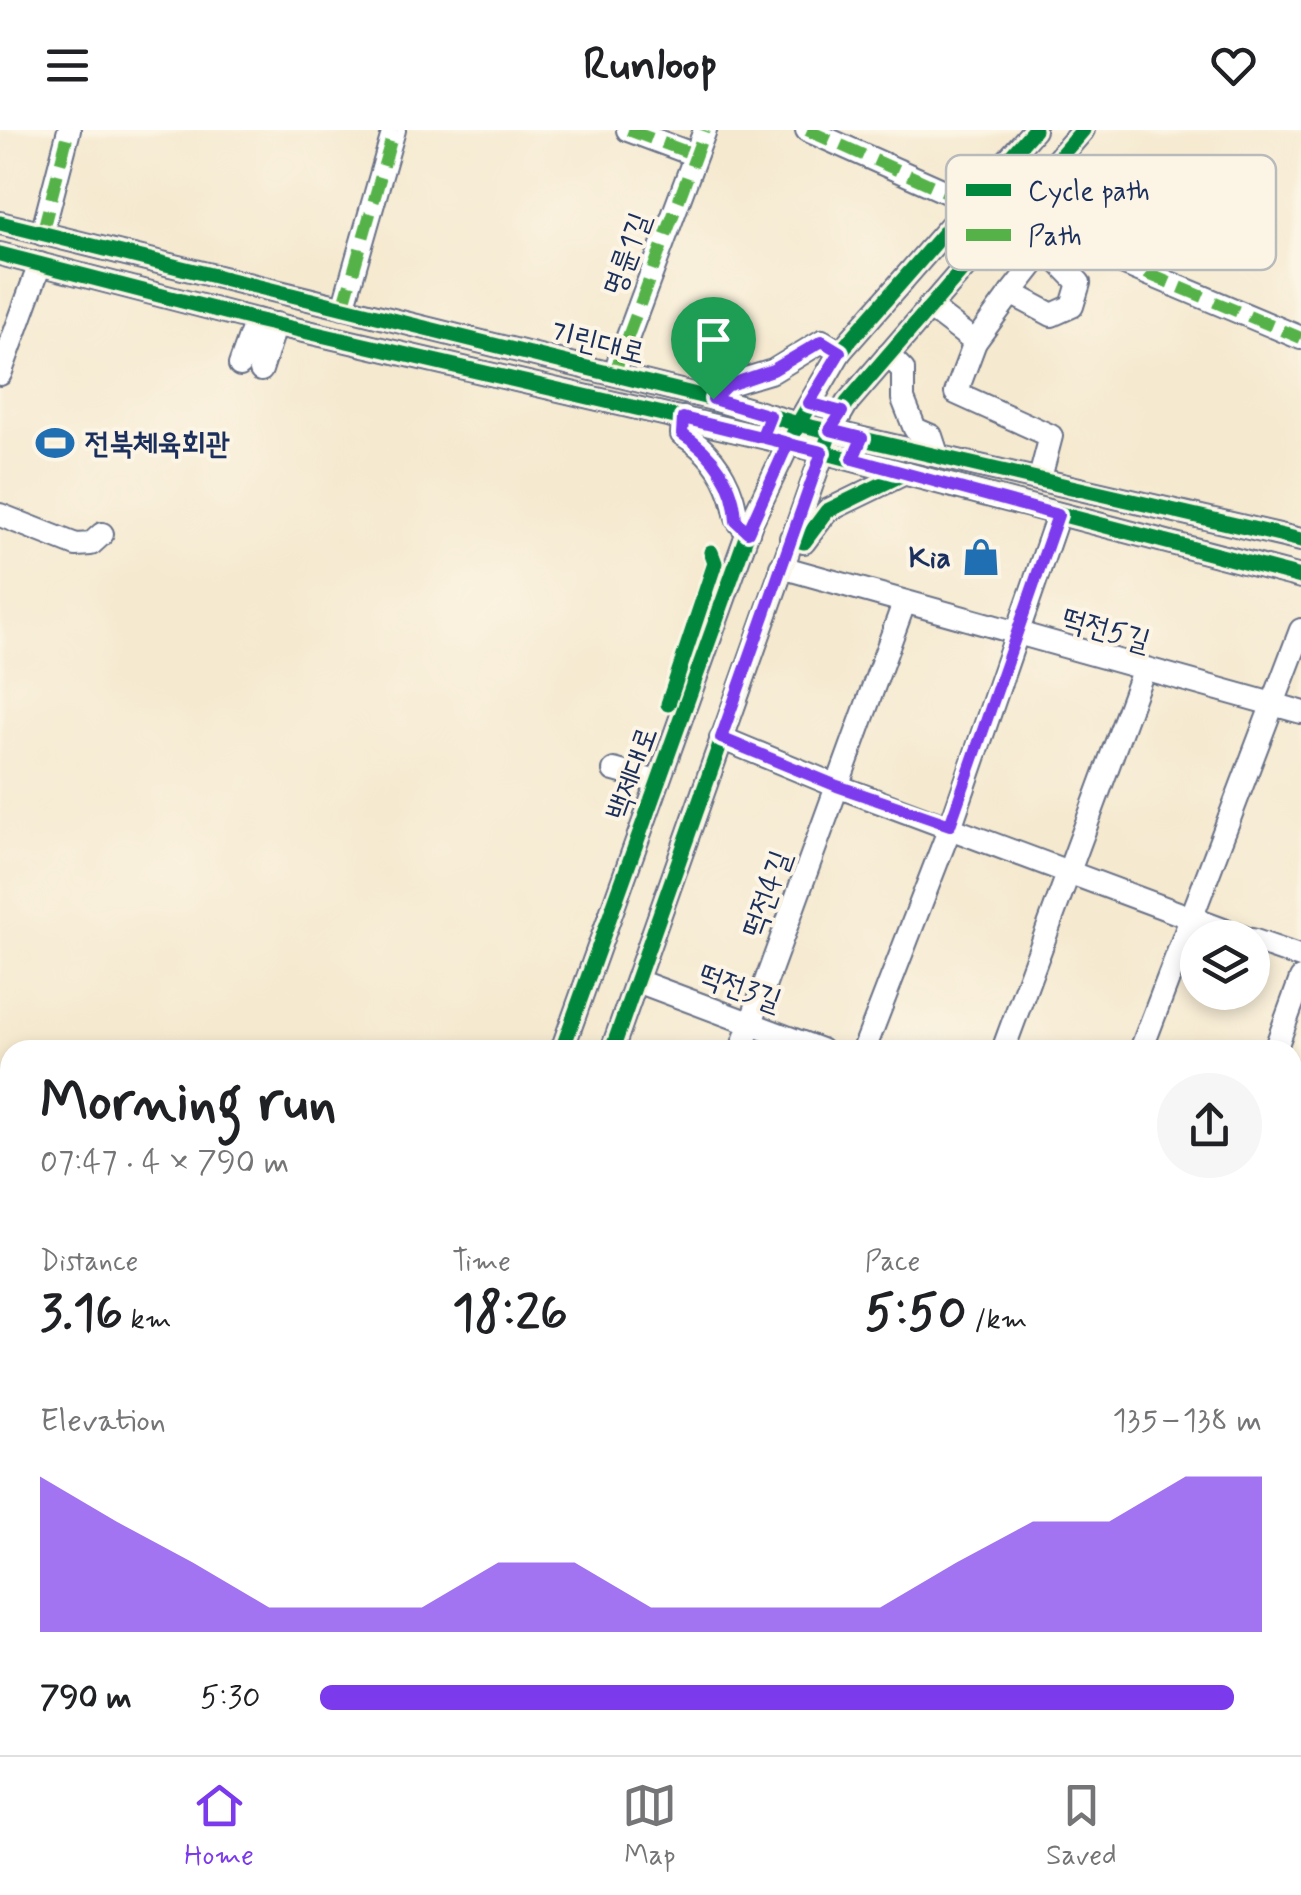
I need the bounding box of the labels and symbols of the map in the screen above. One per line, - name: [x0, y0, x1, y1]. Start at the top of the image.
- legend: [946, 155, 1276, 270]
- text: Cycle path: [1028, 174, 1150, 211]
- street label: 명륜1길: [594, 208, 660, 302]
- text: Path: [1028, 219, 1082, 256]
- pin: [671, 297, 756, 400]
- street label: 기린대로: [546, 313, 649, 374]
- sports icon: 전북체육회관: [34, 422, 76, 464]
- place label: 전북체육회관: [85, 425, 230, 464]
- shop icon: Kia: [960, 536, 1002, 578]
- place label: Kia: [908, 539, 951, 578]
- street label: 떡전5길: [1057, 599, 1154, 662]
- street label: 백제대로: [598, 721, 667, 826]
- street label: 떡전4길: [734, 846, 801, 943]
- street label: 떡전3길: [692, 955, 787, 1021]

